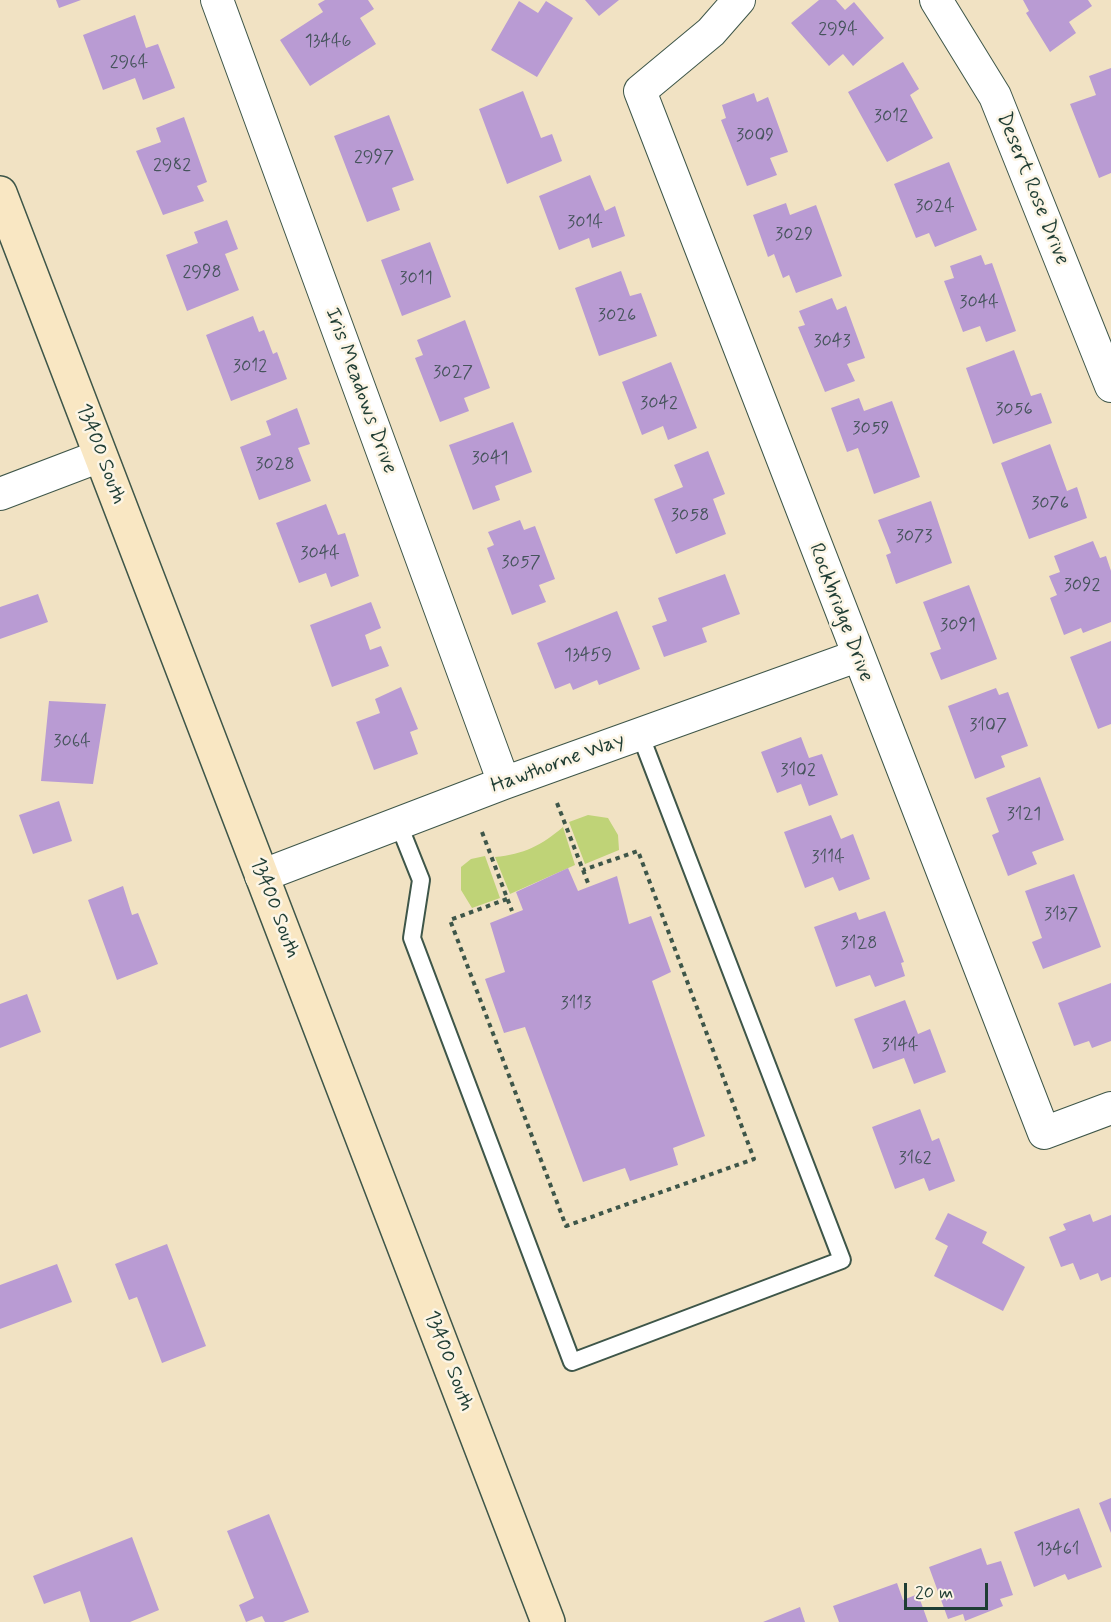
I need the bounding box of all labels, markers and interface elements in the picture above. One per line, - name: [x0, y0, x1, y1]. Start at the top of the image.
- house number: 2994: [818, 19, 858, 41]
- house number: 13446: [305, 31, 351, 53]
- house number: 2964: [110, 52, 148, 74]
- house number: 3012: [874, 106, 908, 128]
- street label: Desert Rose Drive: [990, 109, 1074, 269]
- house number: 3009: [736, 125, 774, 147]
- house number: 2997: [354, 147, 394, 169]
- house number: 2982: [153, 155, 191, 177]
- house number: 3024: [915, 196, 955, 218]
- house number: 3014: [567, 212, 603, 234]
- house number: 3029: [775, 224, 813, 246]
- house number: 2998: [182, 262, 222, 284]
- house number: 3011: [399, 268, 433, 290]
- house number: 3044: [959, 292, 999, 314]
- street label: Iris Meadows Drive: [318, 305, 402, 477]
- house number: 3026: [598, 305, 636, 327]
- house number: 3043: [813, 331, 851, 353]
- house number: 3012: [233, 356, 267, 378]
- house number: 3027: [433, 362, 473, 384]
- house number: 3042: [640, 393, 678, 415]
- house number: 3056: [995, 399, 1033, 421]
- street label: 13400 South: [69, 400, 131, 508]
- house number: 3059: [852, 418, 890, 440]
- house number: 3041: [471, 448, 509, 470]
- house number: 3028: [255, 454, 295, 476]
- house number: 3076: [1031, 493, 1069, 515]
- house number: 3058: [671, 505, 709, 527]
- house number: 3073: [896, 526, 932, 548]
- street label: Rockbridge Drive: [802, 540, 878, 686]
- house number: 3044: [300, 543, 340, 565]
- house number: 3057: [501, 552, 541, 574]
- house number: 3092: [1064, 575, 1100, 597]
- house number: 3091: [940, 615, 976, 637]
- house number: 13459: [564, 645, 612, 667]
- house number: 3107: [969, 715, 1007, 737]
- street label: Hawthorne Way: [488, 728, 628, 800]
- house number: 3064: [53, 731, 91, 753]
- house number: 3102: [780, 760, 816, 782]
- house number: 3121: [1007, 804, 1041, 826]
- house number: 3114: [811, 847, 845, 869]
- street label: 13400 South: [243, 854, 305, 962]
- house number: 3137: [1044, 904, 1078, 926]
- house number: 3128: [841, 933, 877, 955]
- house number: 3113: [560, 993, 592, 1015]
- house number: 3144: [882, 1035, 918, 1057]
- house number: 3162: [898, 1148, 932, 1170]
- street label: 13400 South: [417, 1307, 479, 1415]
- house number: 13461: [1036, 1539, 1080, 1561]
- scale bar: [907, 1571, 991, 1609]
- text: 20 m: [915, 1581, 953, 1605]

